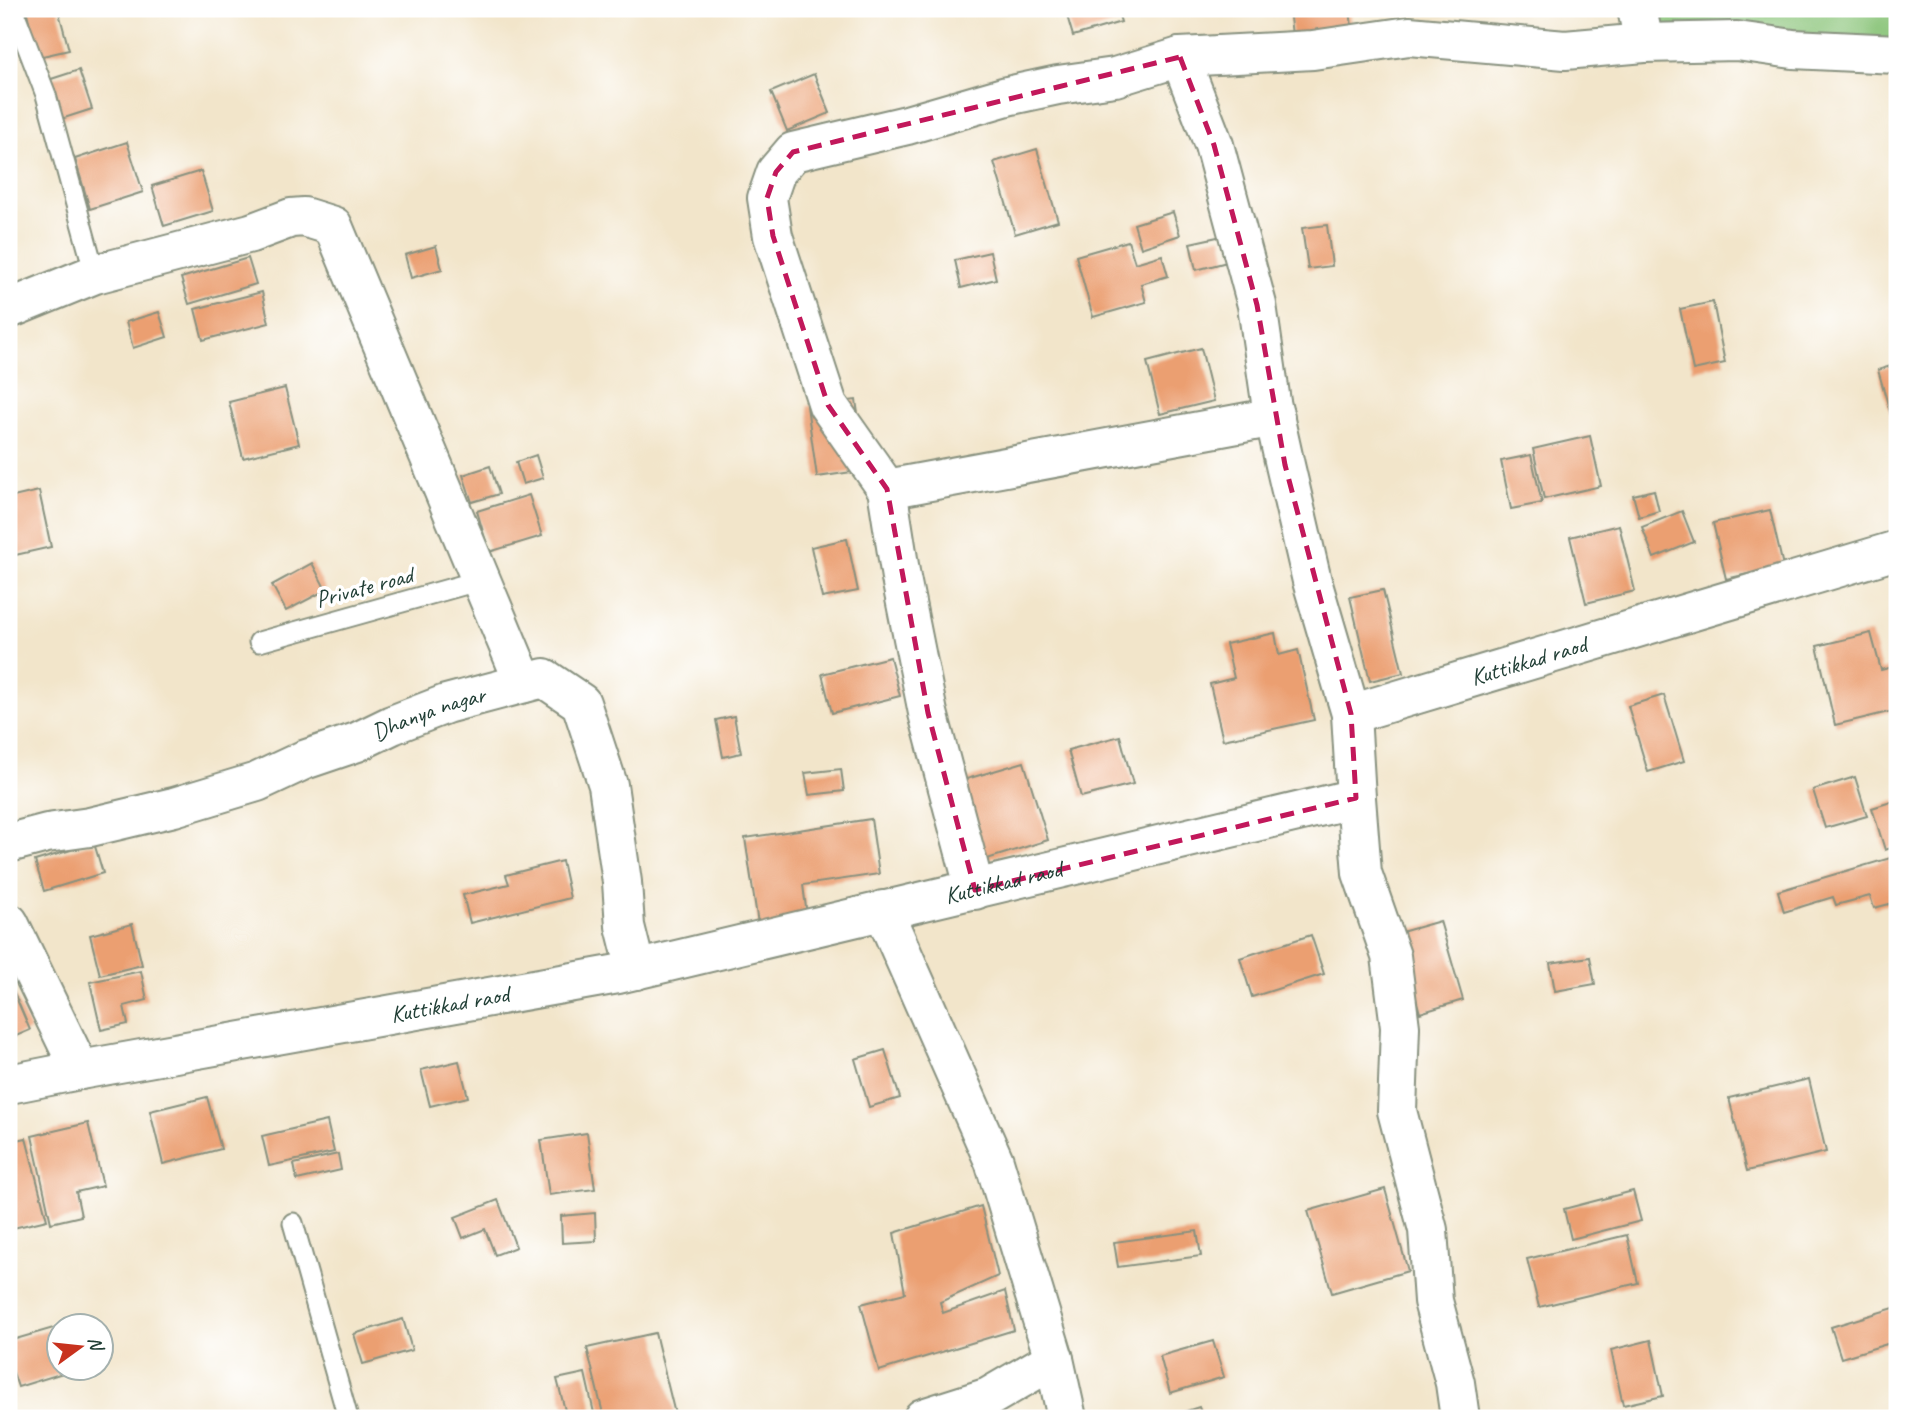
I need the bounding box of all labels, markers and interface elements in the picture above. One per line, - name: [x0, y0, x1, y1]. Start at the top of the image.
- street label: Private road: [312, 559, 419, 614]
- street label: Kuttikkad raod: [1467, 628, 1593, 692]
- street label: Dhanya nagar: [367, 679, 491, 748]
- street label: Kuttikkad raod: [942, 853, 1068, 911]
- street label: Kuttikkad raod: [388, 978, 515, 1029]
- north arrow: [46, 1312, 116, 1382]
- text: N: [82, 1334, 109, 1355]

